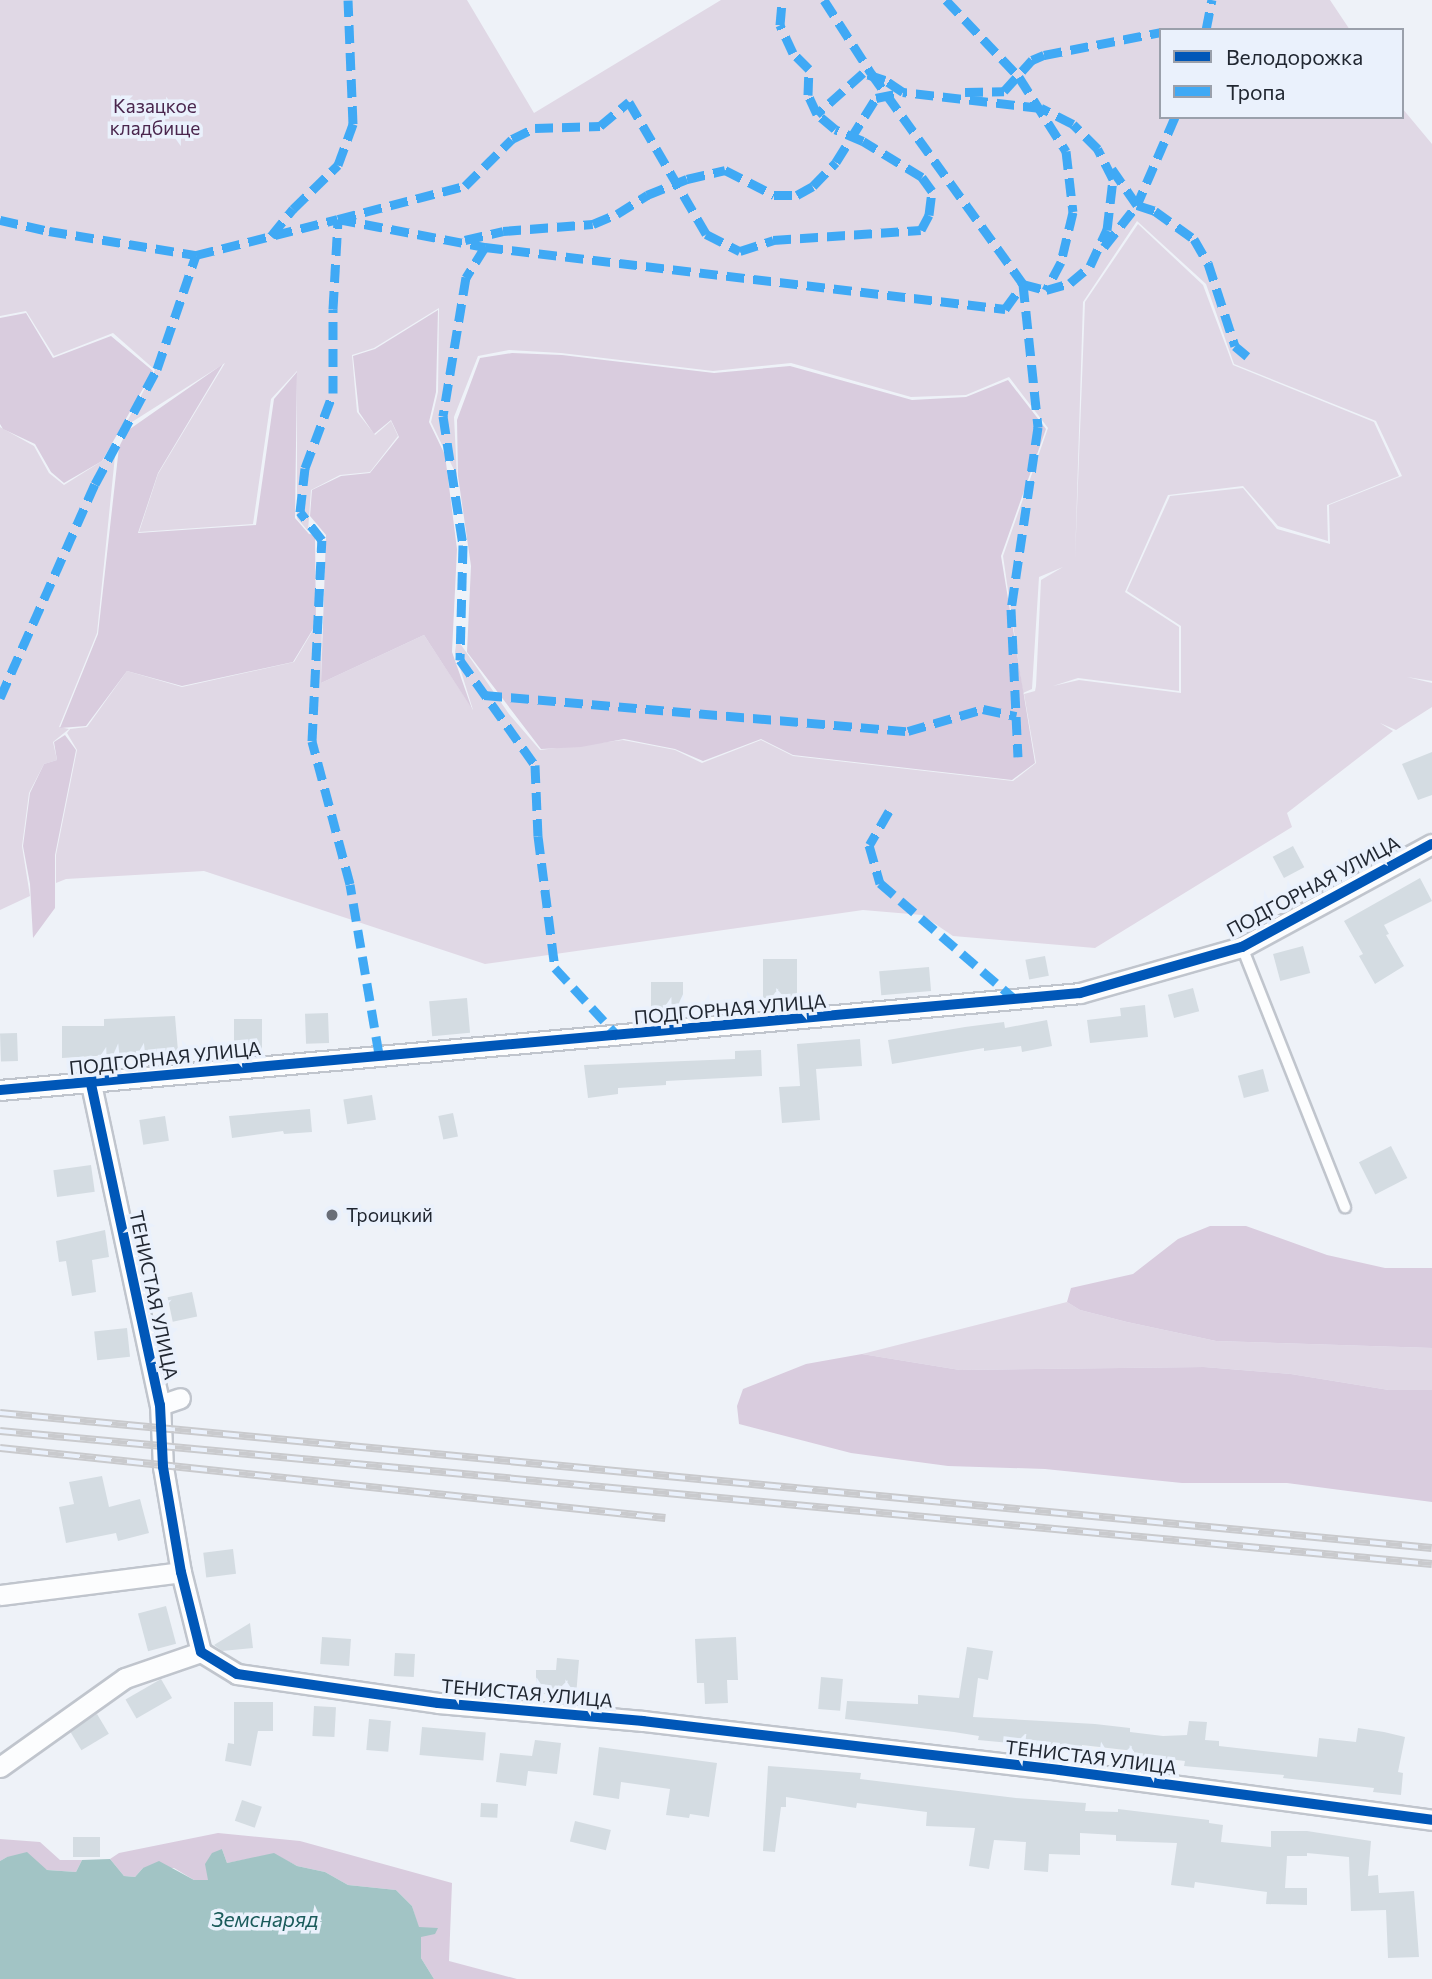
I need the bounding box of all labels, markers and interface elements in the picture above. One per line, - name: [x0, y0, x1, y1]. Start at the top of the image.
- legend: [1159, 28, 1404, 119]
- text: Велодорожка: [1226, 44, 1363, 69]
- text: Тропа: [1226, 79, 1285, 104]
- park label: Казацкое кладбище: [110, 95, 200, 139]
- street label: ПОДГОРНАЯ УЛИЦА: [1222, 831, 1404, 941]
- street label: ПОДГОРНАЯ УЛИЦА: [633, 989, 827, 1029]
- street label: ПОДГОРНАЯ УЛИЦА: [68, 1037, 262, 1079]
- place label: Троицкий: [346, 1204, 433, 1226]
- marker: Троицкий: [324, 1207, 340, 1223]
- street label: ТЕНИСТАЯ УЛИЦА: [125, 1208, 183, 1382]
- street label: ТЕНИСТАЯ УЛИЦА: [440, 1674, 614, 1712]
- street label: ТЕНИСТАЯ УЛИЦА: [1004, 1735, 1178, 1779]
- water label: Земснаряд: [212, 1906, 318, 1932]

